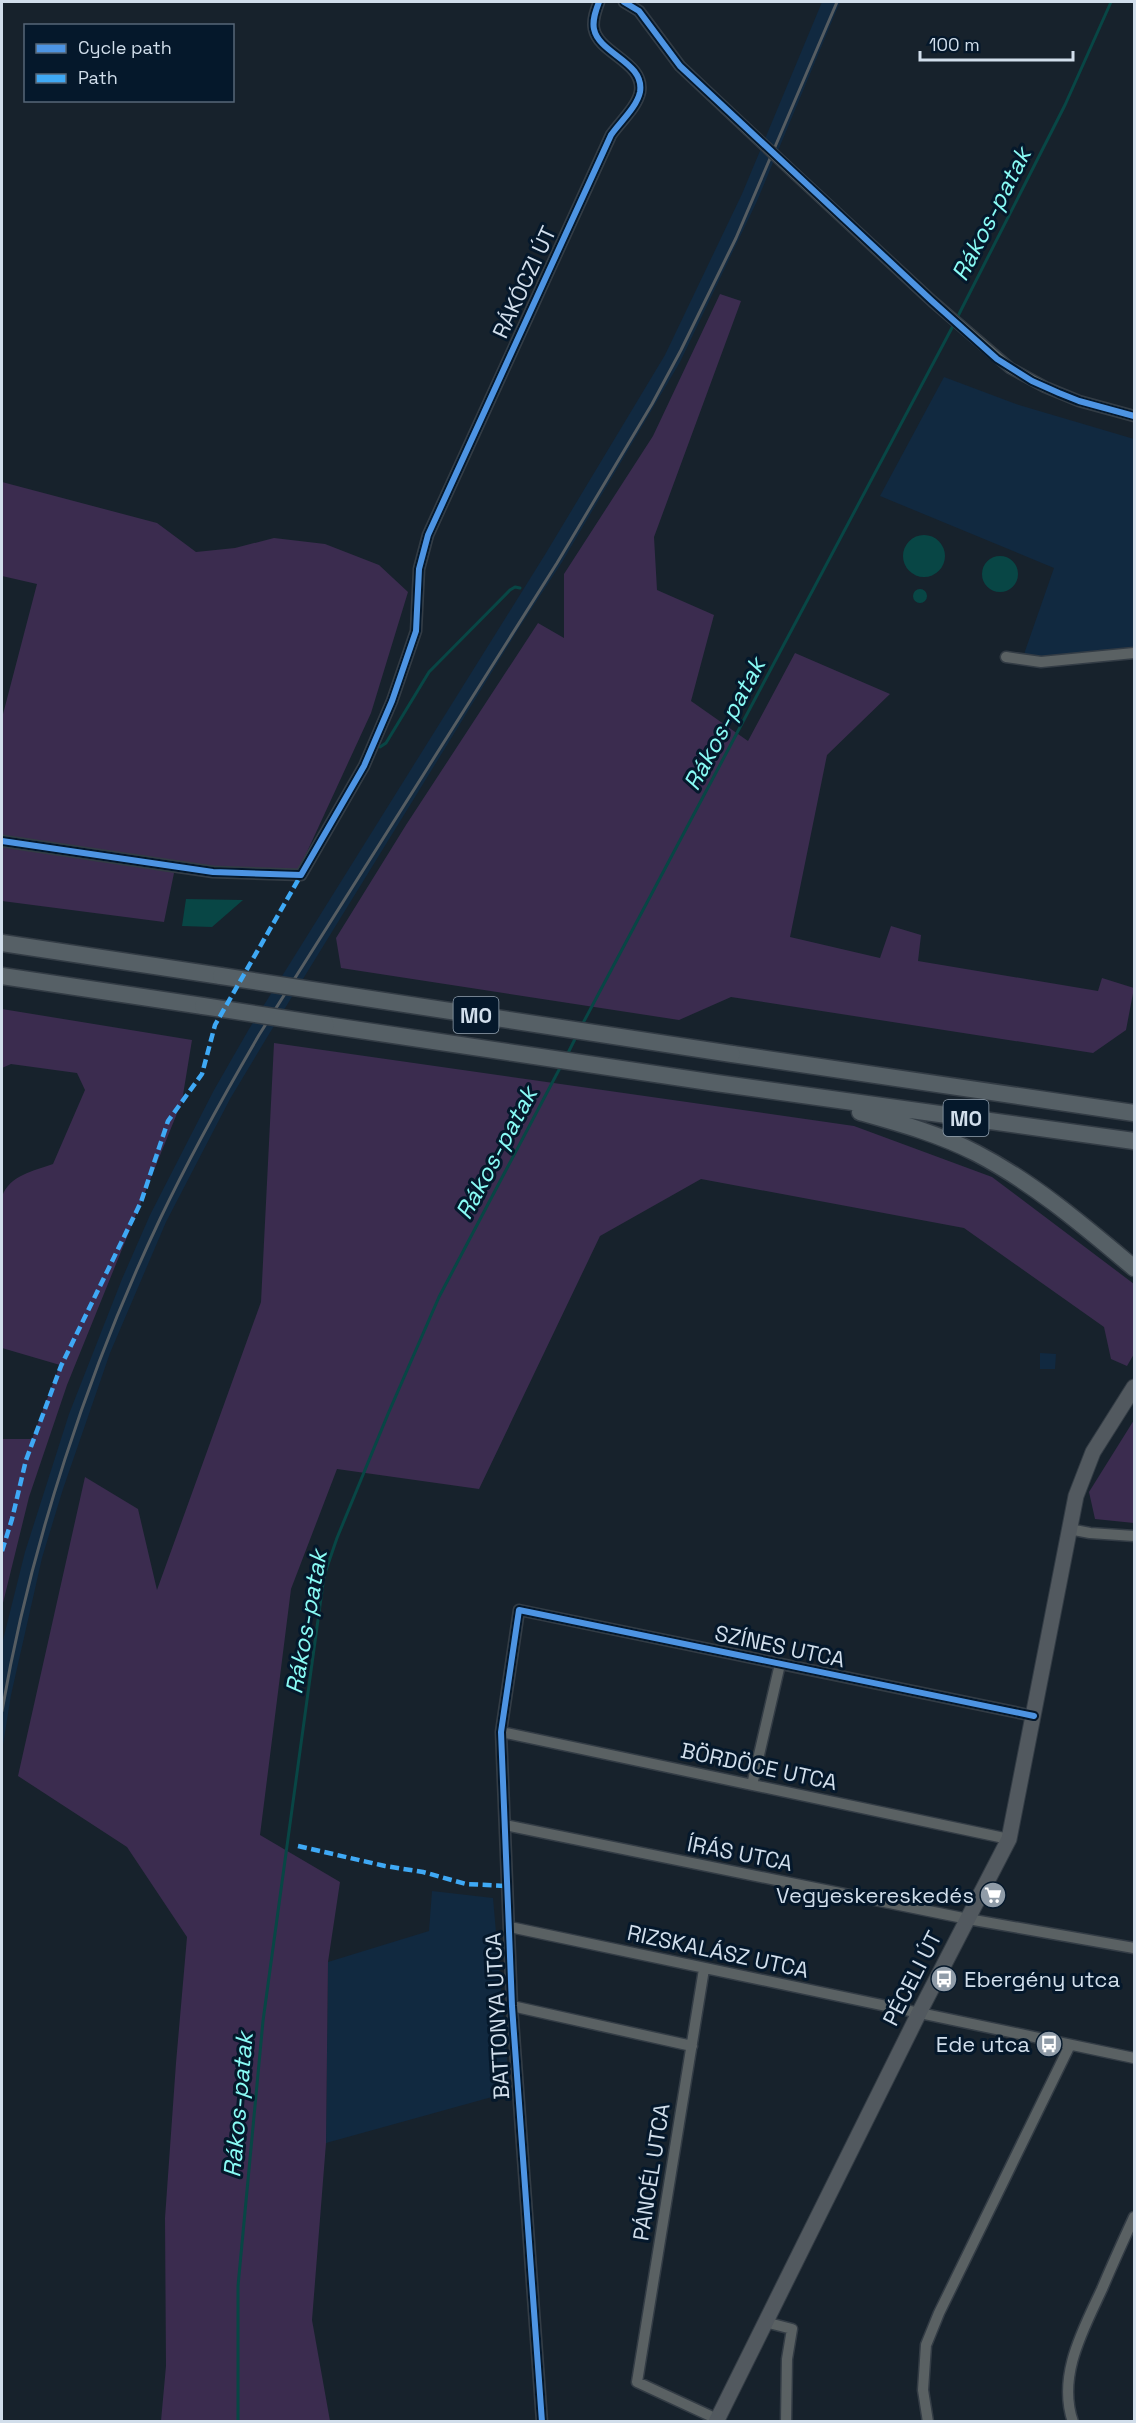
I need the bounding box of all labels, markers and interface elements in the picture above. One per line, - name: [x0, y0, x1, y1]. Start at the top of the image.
- legend: [24, 24, 234, 102]
- scale bar: [920, 24, 1073, 62]
- text: 100 m: [929, 33, 980, 56]
- text: Cycle path: [78, 36, 172, 59]
- text: Path: [78, 66, 118, 89]
- water label: Rákos-patak: [944, 139, 1039, 286]
- street label: RÁKÓCZI ÚT: [486, 221, 562, 343]
- water label: Rákos-patak: [676, 650, 773, 796]
- road number: M0: [454, 997, 498, 1033]
- water label: Rákos-patak: [448, 1079, 545, 1225]
- road number: M0: [944, 1100, 988, 1136]
- water label: Rákos-patak: [278, 1544, 334, 1696]
- street label: SZÍNES UTCA: [712, 1619, 848, 1673]
- street label: BÖRDÖCE UTCA: [678, 1736, 840, 1796]
- street label: ÍRÁS UTCA: [685, 1829, 795, 1877]
- supermarket icon: Vegyeskereskedés: [978, 1880, 1008, 1910]
- place label: Vegyeskereskedés: [776, 1881, 974, 1909]
- street label: RIZSKALÁSZ UTCA: [625, 1918, 811, 1984]
- street label: PÉCELI ÚT: [876, 1926, 948, 2030]
- street label: BATTONYA UTCA: [479, 1932, 515, 2100]
- bus stop icon: Ebergény utca: [929, 1964, 959, 1994]
- place label: Ebergény utca: [964, 1965, 1120, 1993]
- water label: Rákos-patak: [216, 2028, 260, 2179]
- bus stop icon: Ede utca: [1034, 2029, 1064, 2059]
- place label: Ede utca: [936, 2030, 1030, 2058]
- street label: PÁNCÉL UTCA: [626, 2101, 676, 2243]

